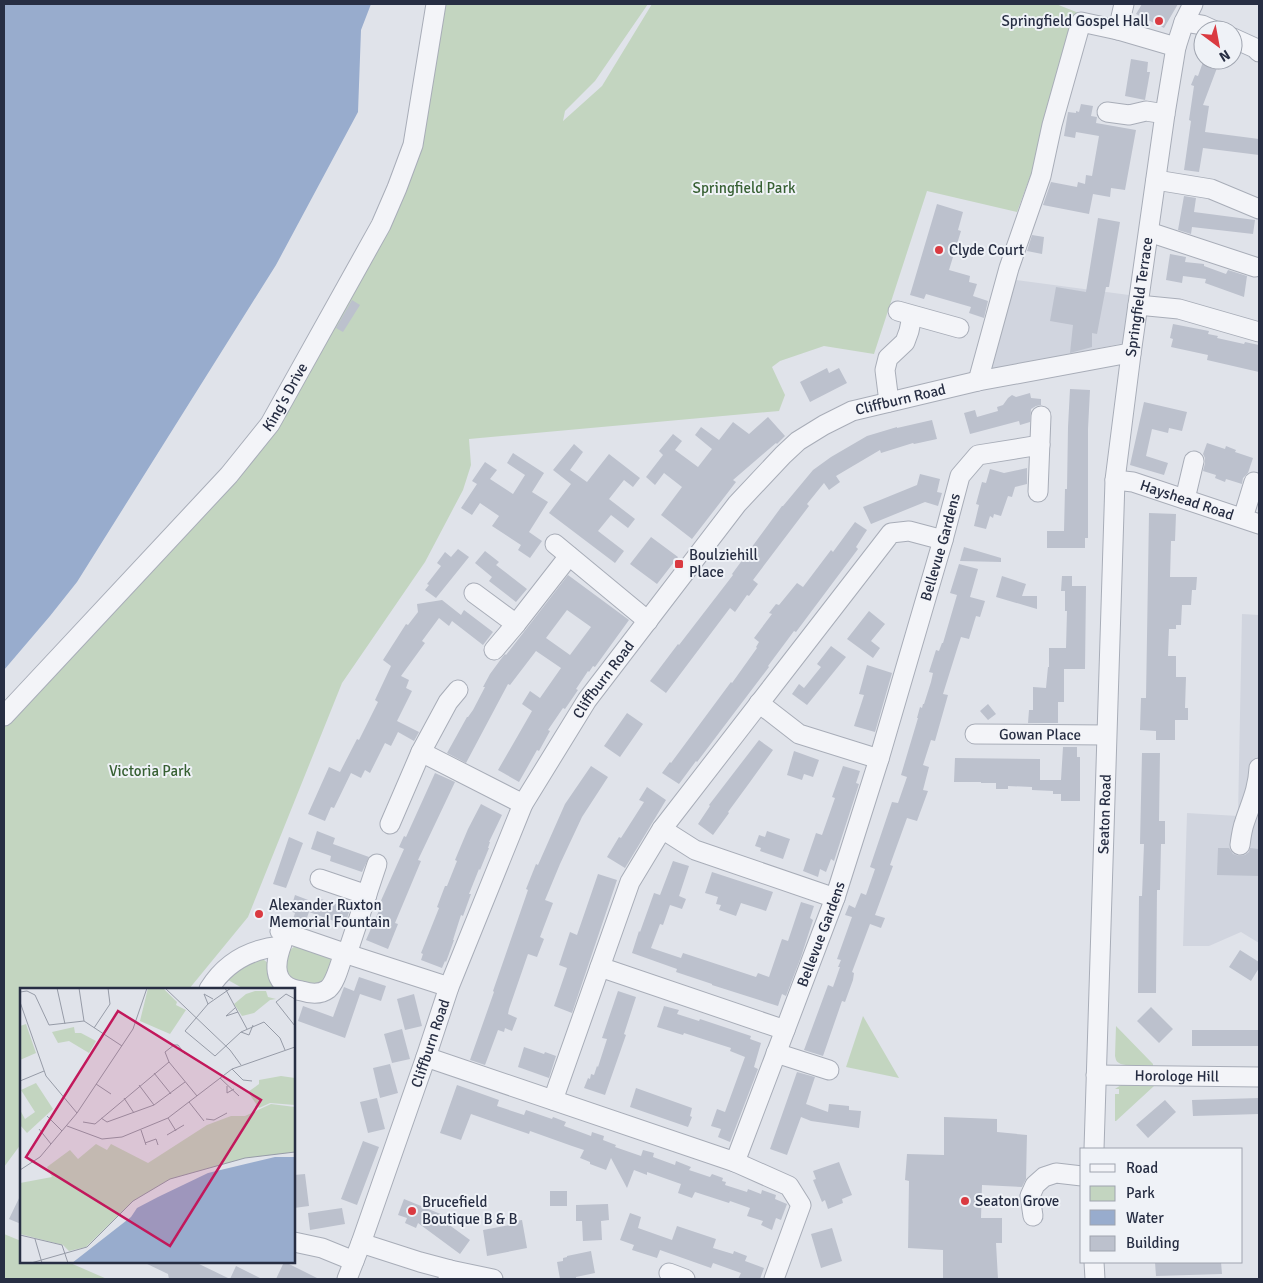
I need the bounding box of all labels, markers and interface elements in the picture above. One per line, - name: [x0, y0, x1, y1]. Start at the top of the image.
- place label: Springfield Gospel Hall: [1001, 12, 1149, 30]
- marker: Springfield Gospel Hall: [1153, 15, 1165, 27]
- north arrow: [1193, 20, 1243, 70]
- text: N: [1216, 46, 1233, 65]
- park label: Springfield Park: [693, 179, 796, 197]
- street label: Springfield Terrace: [1122, 236, 1156, 358]
- place label: Clyde Court: [949, 241, 1024, 259]
- marker: Clyde Court: [933, 244, 945, 256]
- street label: King's Drive: [259, 360, 311, 435]
- street label: Cliffburn Road: [853, 380, 947, 419]
- street label: Hayshead Road: [1138, 476, 1236, 524]
- street label: Bellevue Gardens: [917, 491, 964, 603]
- place label: Boulziehill Place: [689, 546, 758, 581]
- marker: Boulziehill Place: [673, 558, 685, 570]
- street label: Cliffburn Road: [569, 637, 638, 722]
- street label: Gowan Place: [999, 725, 1081, 744]
- park label: Victoria Park: [109, 762, 192, 780]
- street label: Seaton Road: [1094, 774, 1115, 854]
- street label: Bellevue Gardens: [793, 879, 849, 989]
- place label: Alexander Ruxton Memorial Fountain: [269, 896, 390, 931]
- marker: Alexander Ruxton Memorial Fountain: [253, 908, 265, 920]
- inset map: [20, 988, 295, 1263]
- street label: Cliffburn Road: [407, 997, 453, 1090]
- street label: Horologe Hill: [1135, 1066, 1219, 1086]
- legend: [1080, 1148, 1243, 1263]
- text: Road: [1126, 1159, 1158, 1177]
- text: Park: [1126, 1184, 1155, 1202]
- place label: Seaton Grove: [975, 1192, 1059, 1210]
- place label: Brucefield Boutique B & B: [422, 1193, 518, 1228]
- marker: Seaton Grove: [959, 1195, 971, 1207]
- marker: Brucefield Boutique B & B: [406, 1205, 418, 1217]
- text: Water: [1126, 1209, 1164, 1227]
- text: Building: [1126, 1234, 1180, 1252]

